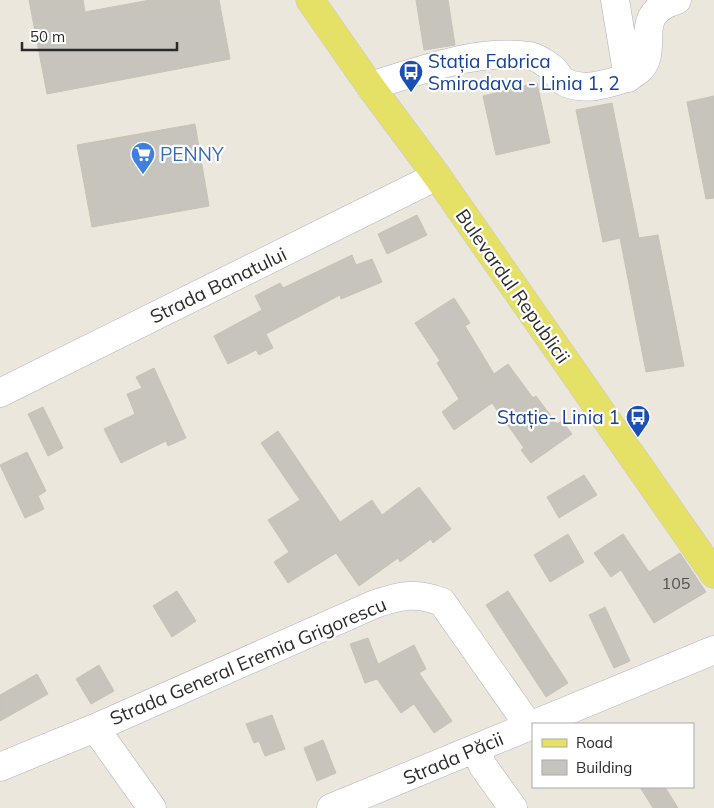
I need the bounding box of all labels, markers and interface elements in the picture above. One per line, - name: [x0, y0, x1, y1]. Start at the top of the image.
- scale bar: [22, 20, 178, 52]
- text: 50 m: [30, 27, 65, 46]
- place label: Stația Fabrica Smirodava - Linia 1, 2: [428, 49, 620, 95]
- bus stop icon: Stația Fabrica Smirodava - Linia 1, 2: [398, 59, 424, 93]
- supermarket icon: PENNY: [130, 141, 156, 175]
- place label: PENNY: [160, 142, 224, 166]
- street label: Bulevardul Republicii: [451, 204, 575, 368]
- street label: Strada Banatului: [146, 242, 290, 328]
- bus stop icon: Stație- Linia 1: [625, 404, 651, 438]
- place label: Stație- Linia 1: [497, 405, 620, 430]
- house number: 105: [662, 573, 690, 593]
- street label: Strada General Eremia Grigorescu: [106, 592, 390, 730]
- legend: [532, 723, 694, 788]
- street label: Strada Păcii: [399, 726, 507, 790]
- text: Road: [576, 733, 613, 752]
- text: Building: [576, 758, 632, 777]

